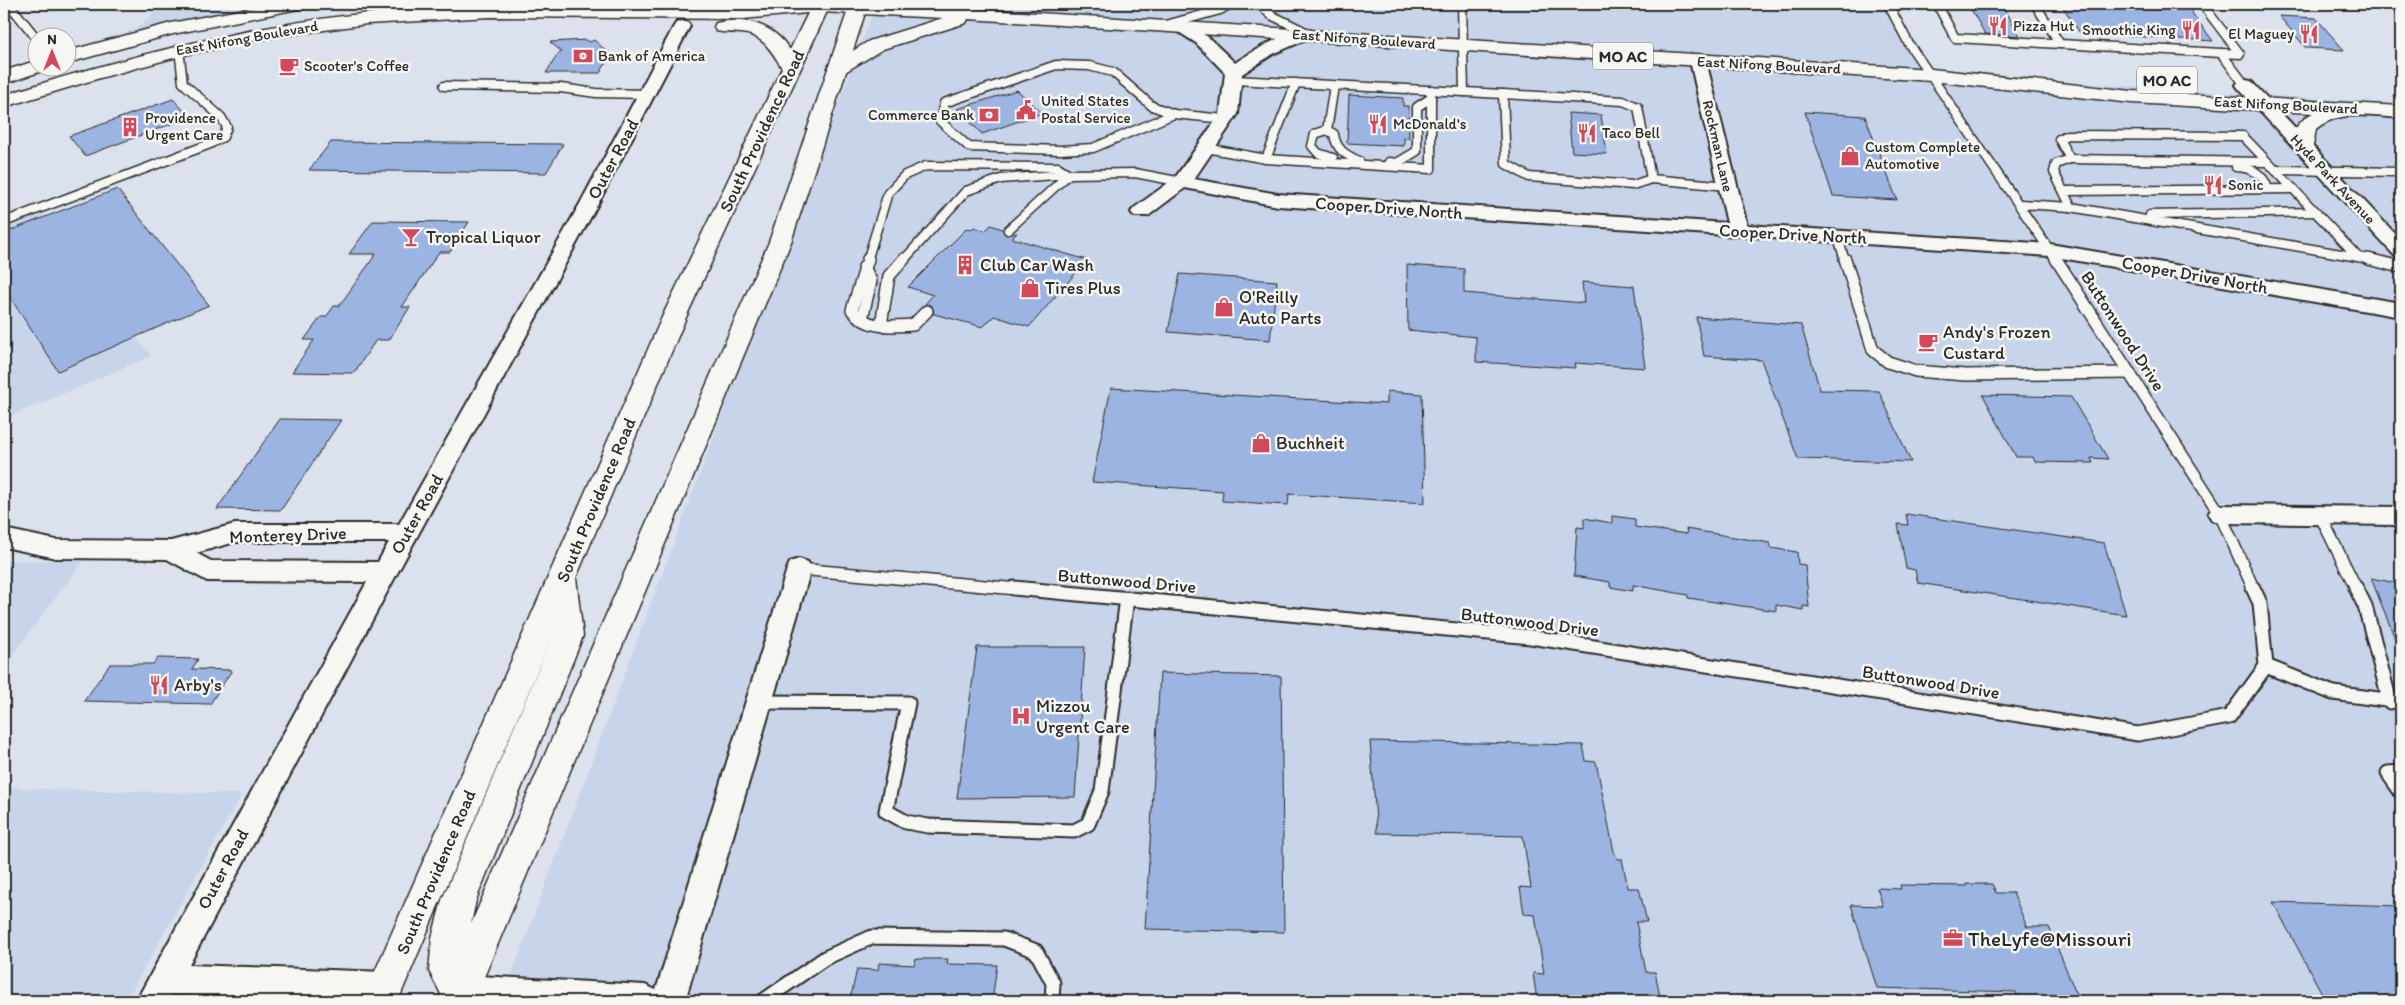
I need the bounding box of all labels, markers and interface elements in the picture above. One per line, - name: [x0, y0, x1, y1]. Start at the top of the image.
- restaurant icon: Pizza Hut: [1987, 15, 2009, 37]
- street label: East Nifong Boulevard: [175, 17, 319, 59]
- place label: Pizza Hut: [2013, 17, 2075, 35]
- restaurant icon: Smoothie King: [2180, 19, 2202, 41]
- place label: Smoothie King: [2082, 21, 2176, 39]
- restaurant icon: El Maguey: [2298, 23, 2320, 45]
- street label: East Nifong Boulevard: [1292, 25, 1436, 53]
- place label: El Maguey: [2228, 25, 2294, 43]
- north arrow: [28, 28, 78, 78]
- text: N: [47, 31, 57, 48]
- road number: MO AC: [1593, 42, 1653, 70]
- bank icon: Bank of America: [572, 45, 594, 67]
- street label: South Providence Road: [715, 46, 809, 216]
- place label: Bank of America: [598, 47, 706, 65]
- street label: East Nifong Boulevard: [1697, 52, 1841, 78]
- cafe icon: Scooter's Coffee: [278, 55, 300, 77]
- place label: Scooter's Coffee: [304, 57, 409, 75]
- road number: MO AC: [2137, 66, 2197, 94]
- place label: United States Postal Service: [1041, 92, 1131, 127]
- street label: East Nifong Boulevard: [2214, 92, 2358, 118]
- street label: Rockman Lane: [1699, 98, 1737, 194]
- public building icon: United States Postal Service: [1015, 99, 1037, 121]
- bank icon: Commerce Bank: [978, 104, 1000, 126]
- place label: Commerce Bank: [868, 106, 974, 124]
- place label: Providence Urgent Care: [145, 109, 223, 144]
- restaurant icon: McDonald's: [1367, 113, 1389, 135]
- street label: Outer Road: [583, 115, 644, 203]
- place label: McDonald's: [1393, 115, 1467, 133]
- building icon: Providence Urgent Care: [119, 116, 141, 138]
- restaurant icon: Taco Bell: [1576, 122, 1598, 144]
- place label: Taco Bell: [1602, 124, 1661, 142]
- street label: Hyde Park Avenue: [2287, 130, 2379, 228]
- place label: Custom Complete Automotive: [1865, 138, 1980, 173]
- shop icon: Custom Complete Automotive: [1839, 145, 1861, 167]
- restaurant icon: Sonic: [2202, 174, 2224, 196]
- place label: Sonic: [2228, 176, 2263, 194]
- street label: Cooper Drive North: [1314, 192, 1464, 224]
- street label: Cooper Drive North: [1718, 219, 1868, 249]
- bar icon: Tropical Liquor: [400, 226, 422, 248]
- place label: Tropical Liquor: [426, 226, 541, 248]
- street label: Cooper Drive North: [2120, 251, 2270, 299]
- building icon: Club Car Wash: [954, 254, 976, 276]
- place label: Club Car Wash: [980, 254, 1094, 276]
- street label: Buttonwood Drive: [2076, 267, 2170, 395]
- shop icon: Tires Plus: [1019, 277, 1041, 299]
- place label: Tires Plus: [1045, 277, 1121, 299]
- place label: O'Reilly Auto Parts: [1239, 286, 1321, 329]
- shop icon: O'Reilly Auto Parts: [1213, 296, 1235, 318]
- place label: Andy's Frozen Custard: [1943, 321, 2051, 364]
- cafe icon: Andy's Frozen Custard: [1917, 331, 1939, 353]
- street label: South Providence Road: [551, 414, 641, 586]
- shop icon: Buchheit: [1250, 432, 1272, 454]
- place label: Buchheit: [1276, 432, 1345, 454]
- street label: Outer Road: [386, 470, 448, 558]
- street label: Monterey Drive: [229, 522, 347, 548]
- street label: Buttonwood Drive: [1057, 564, 1197, 598]
- street label: Buttonwood Drive: [1460, 603, 1600, 641]
- street label: Buttonwood Drive: [1861, 660, 2001, 704]
- restaurant icon: Arby's: [148, 674, 170, 696]
- place label: Arby's: [174, 674, 222, 696]
- place label: Mizzou Urgent Care: [1036, 695, 1130, 738]
- hospital icon: Mizzou Urgent Care: [1010, 705, 1032, 727]
- street label: South Providence Road: [391, 786, 481, 958]
- street label: Outer Road: [193, 825, 254, 913]
- place label: TheLyfe@Missouri: [1968, 926, 2132, 951]
- office icon: TheLyfe@Missouri: [1942, 927, 1964, 949]

